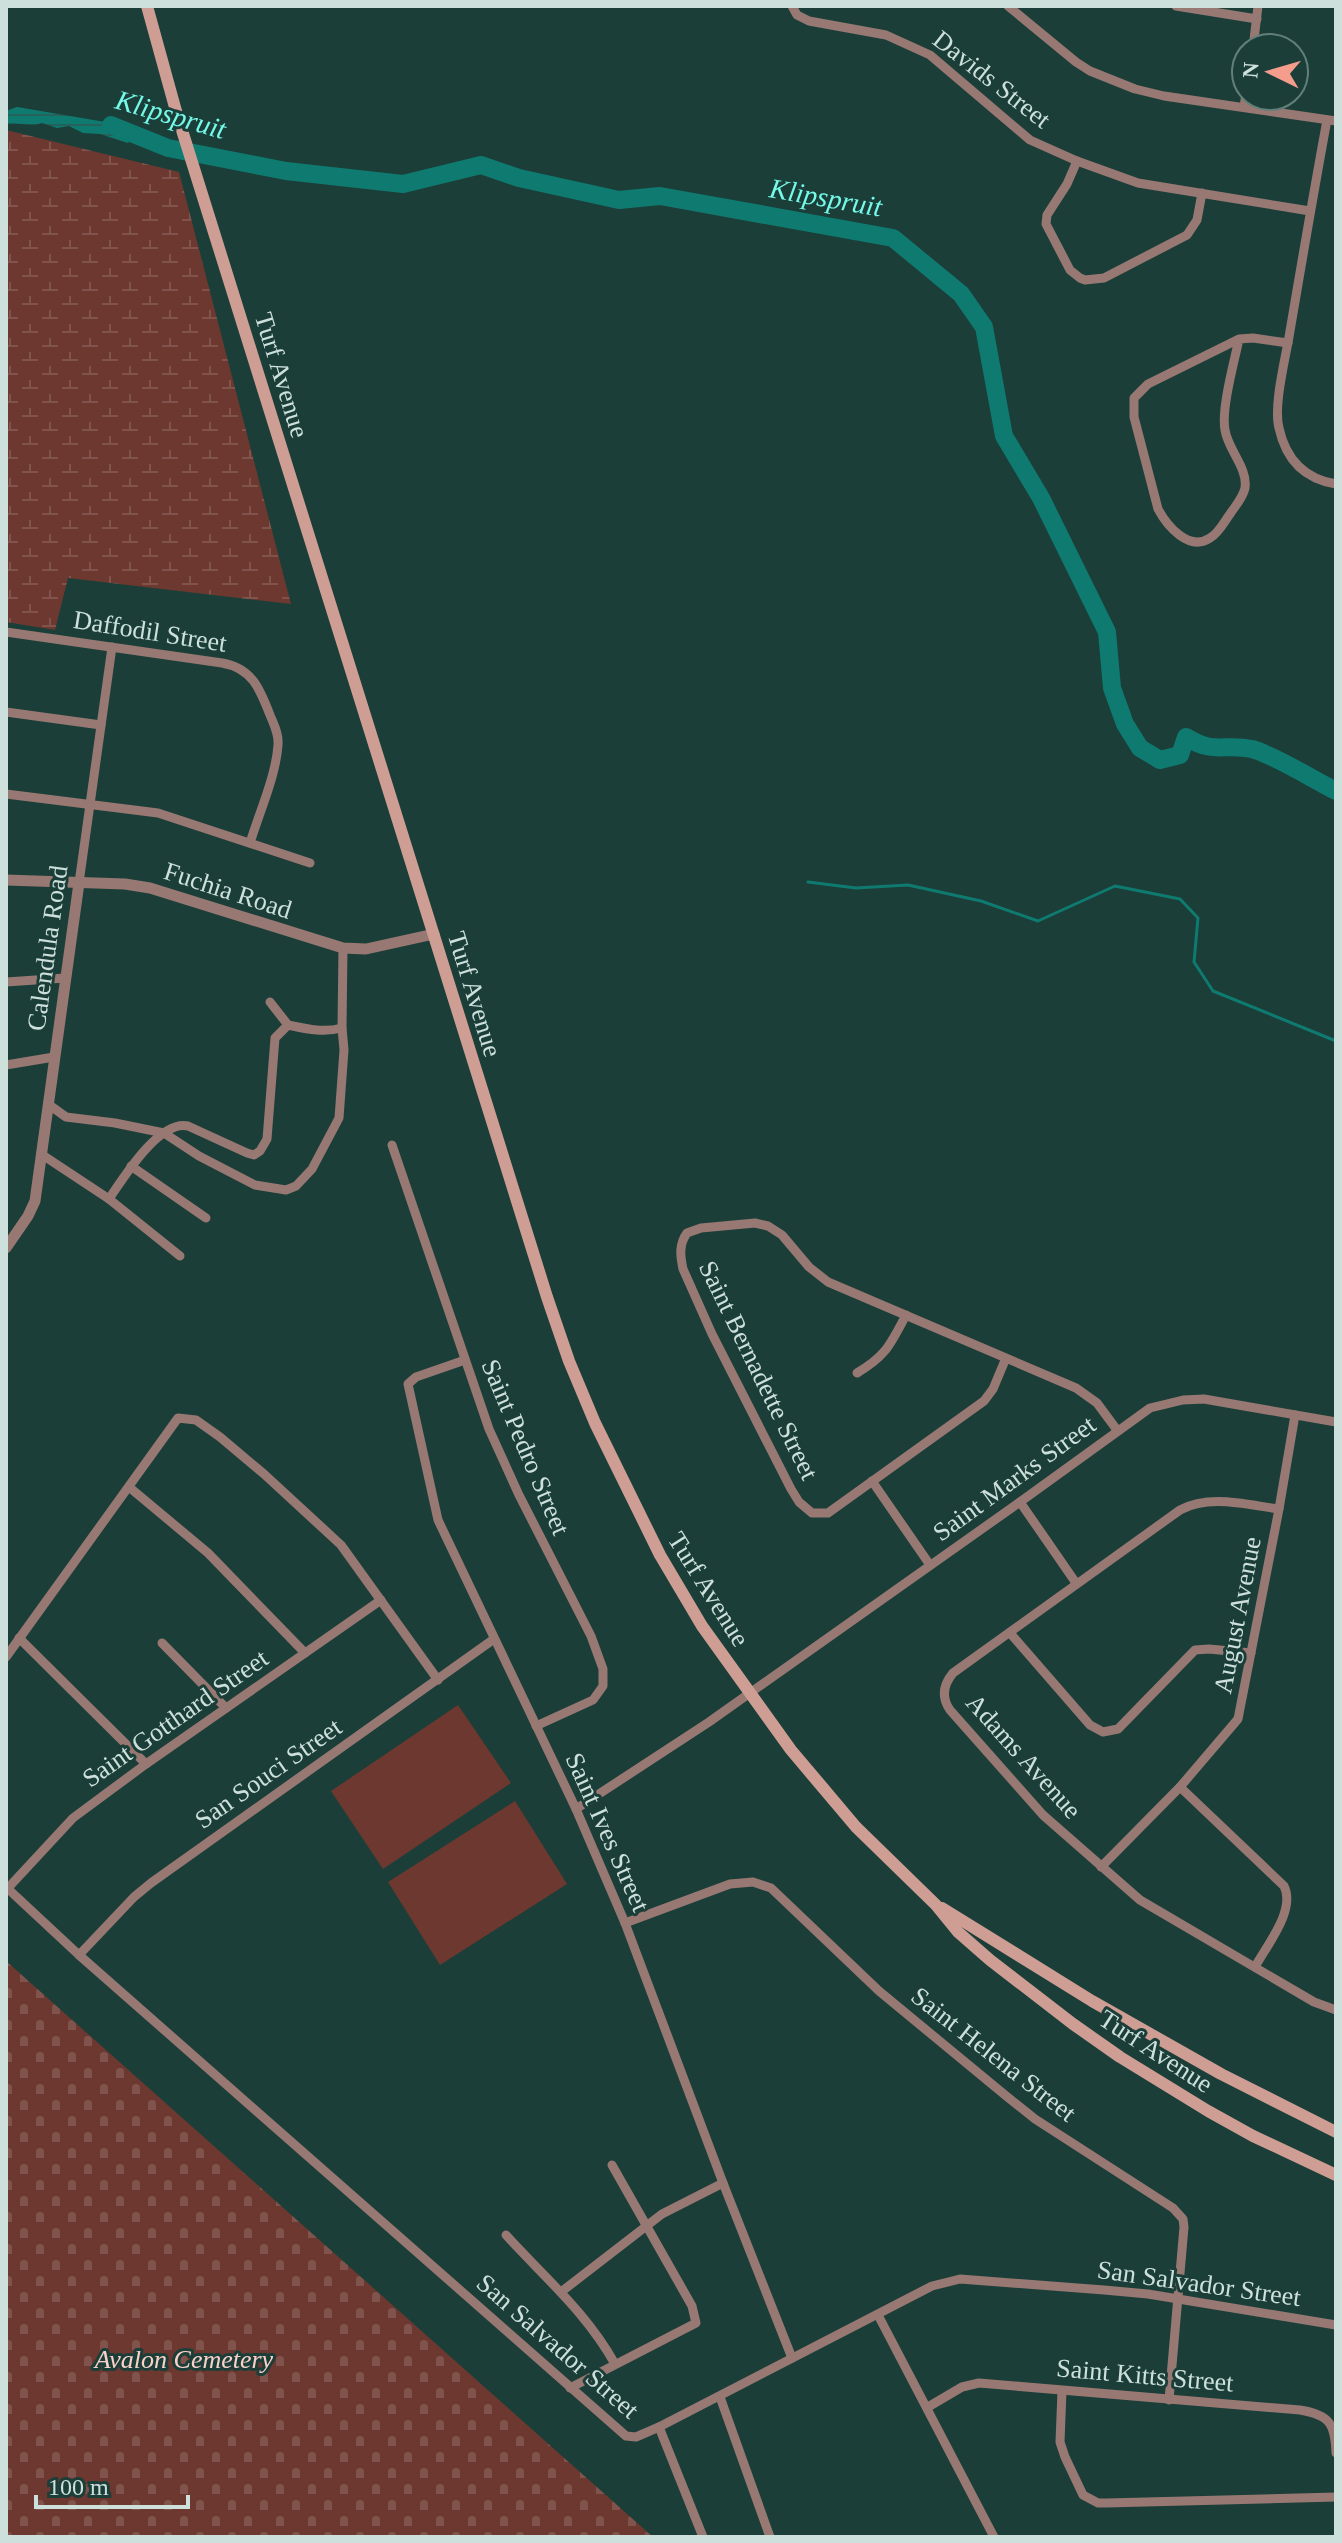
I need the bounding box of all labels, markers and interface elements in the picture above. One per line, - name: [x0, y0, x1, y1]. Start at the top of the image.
- street label: Davids Street: [927, 25, 1057, 135]
- north arrow: [1230, 32, 1310, 112]
- text: N: [1237, 61, 1264, 79]
- water label: Klipspruit: [111, 84, 231, 145]
- water label: Klipspruit: [766, 172, 886, 223]
- street label: Turf Avenue: [249, 309, 314, 441]
- street label: Daffodil Street: [71, 605, 229, 658]
- street label: Fuchia Road: [161, 856, 295, 925]
- street label: Calendula Road: [22, 863, 73, 1033]
- street label: Turf Avenue: [442, 928, 507, 1060]
- street label: Saint Bernadette Street: [693, 1256, 824, 1485]
- street label: Saint Pedro Street: [476, 1355, 576, 1540]
- street label: Saint Marks Street: [927, 1409, 1102, 1547]
- street label: Turf Avenue: [662, 1527, 755, 1652]
- street label: August Avenue: [1208, 1534, 1267, 1696]
- street label: Saint Gotthard Street: [77, 1643, 274, 1793]
- street label: Adams Avenue: [960, 1688, 1087, 1825]
- street label: San Souci Street: [190, 1712, 348, 1835]
- street label: Saint Ives Street: [560, 1748, 656, 1917]
- street label: Saint Helena Street: [906, 1981, 1082, 2128]
- street label: Turf Avenue: [1094, 2004, 1218, 2099]
- street label: San Salvador Street: [1095, 2255, 1303, 2312]
- street label: San Salvador Street: [471, 2268, 645, 2425]
- park label: Avalon Cemetery: [93, 2345, 274, 2374]
- street label: Saint Kitts Street: [1055, 2353, 1235, 2398]
- scale bar: [36, 2459, 188, 2509]
- text: 100 m: [48, 2474, 109, 2500]

